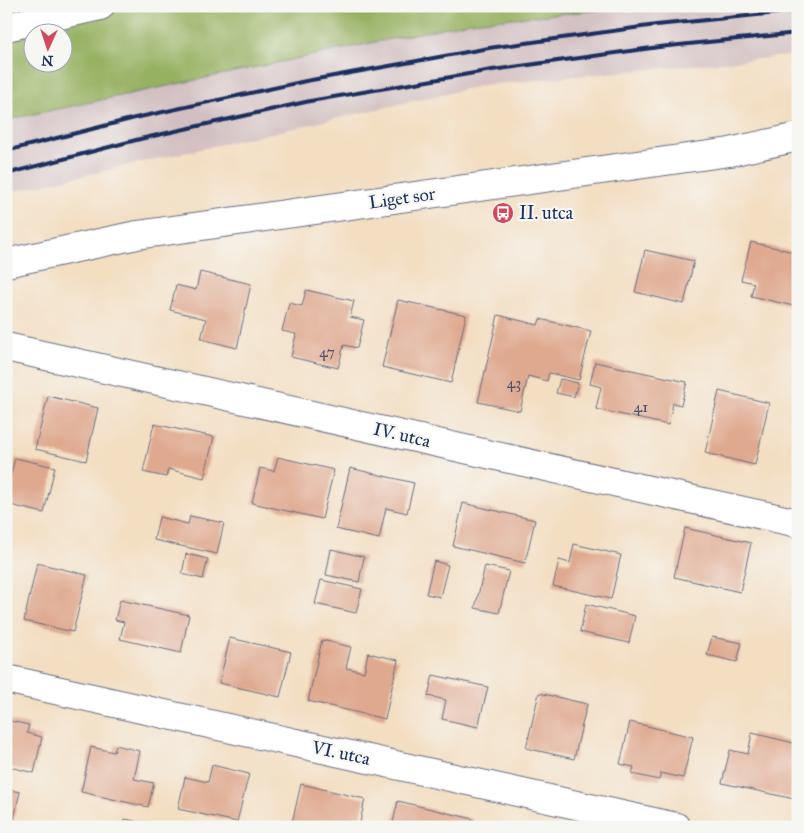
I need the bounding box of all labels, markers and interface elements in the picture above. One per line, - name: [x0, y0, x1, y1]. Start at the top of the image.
- north arrow: [22, 22, 72, 72]
- text: N: [41, 52, 54, 69]
- street label: Liget sor: [367, 182, 437, 215]
- bus stop icon: II. utca: [491, 201, 515, 225]
- place label: II. utca: [519, 202, 574, 224]
- house number: 47: [319, 343, 335, 361]
- house number: 43: [507, 374, 521, 392]
- house number: 41: [634, 398, 648, 416]
- street label: IV. utca: [371, 418, 433, 452]
- street label: VI. utca: [309, 736, 373, 770]

